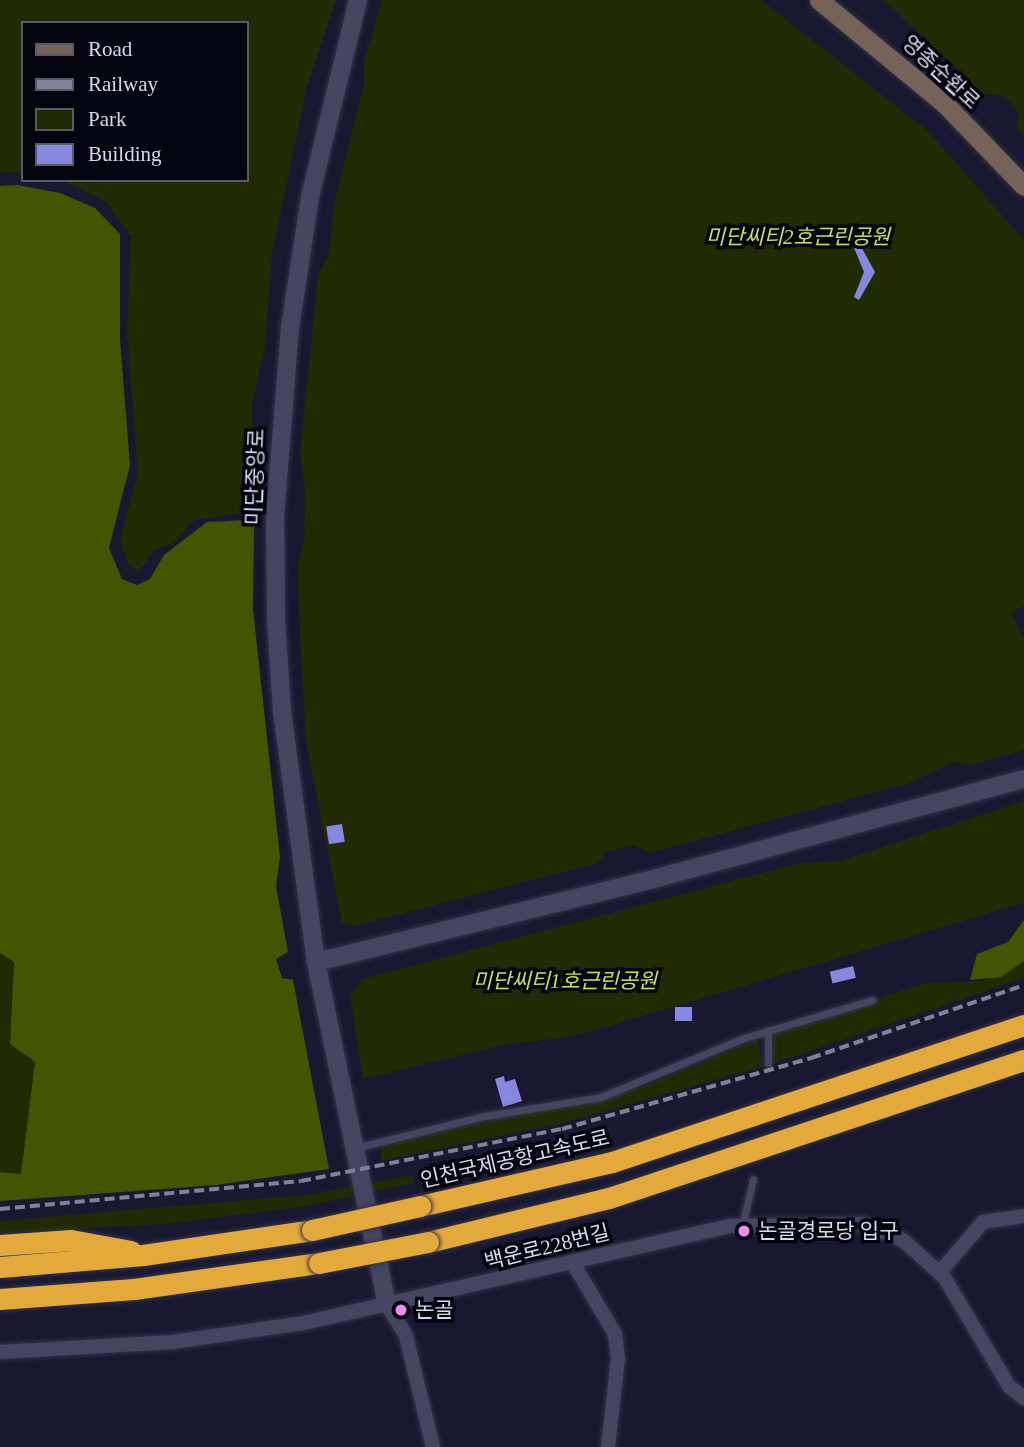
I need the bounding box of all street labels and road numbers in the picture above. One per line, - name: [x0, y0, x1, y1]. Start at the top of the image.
- street label: 영종순환로: [897, 30, 985, 114]
- street label: 미단중앙로: [241, 428, 269, 526]
- street label: 인천국제공항고속도로: [418, 1125, 612, 1193]
- street label: 백운로228번길: [482, 1219, 612, 1275]

